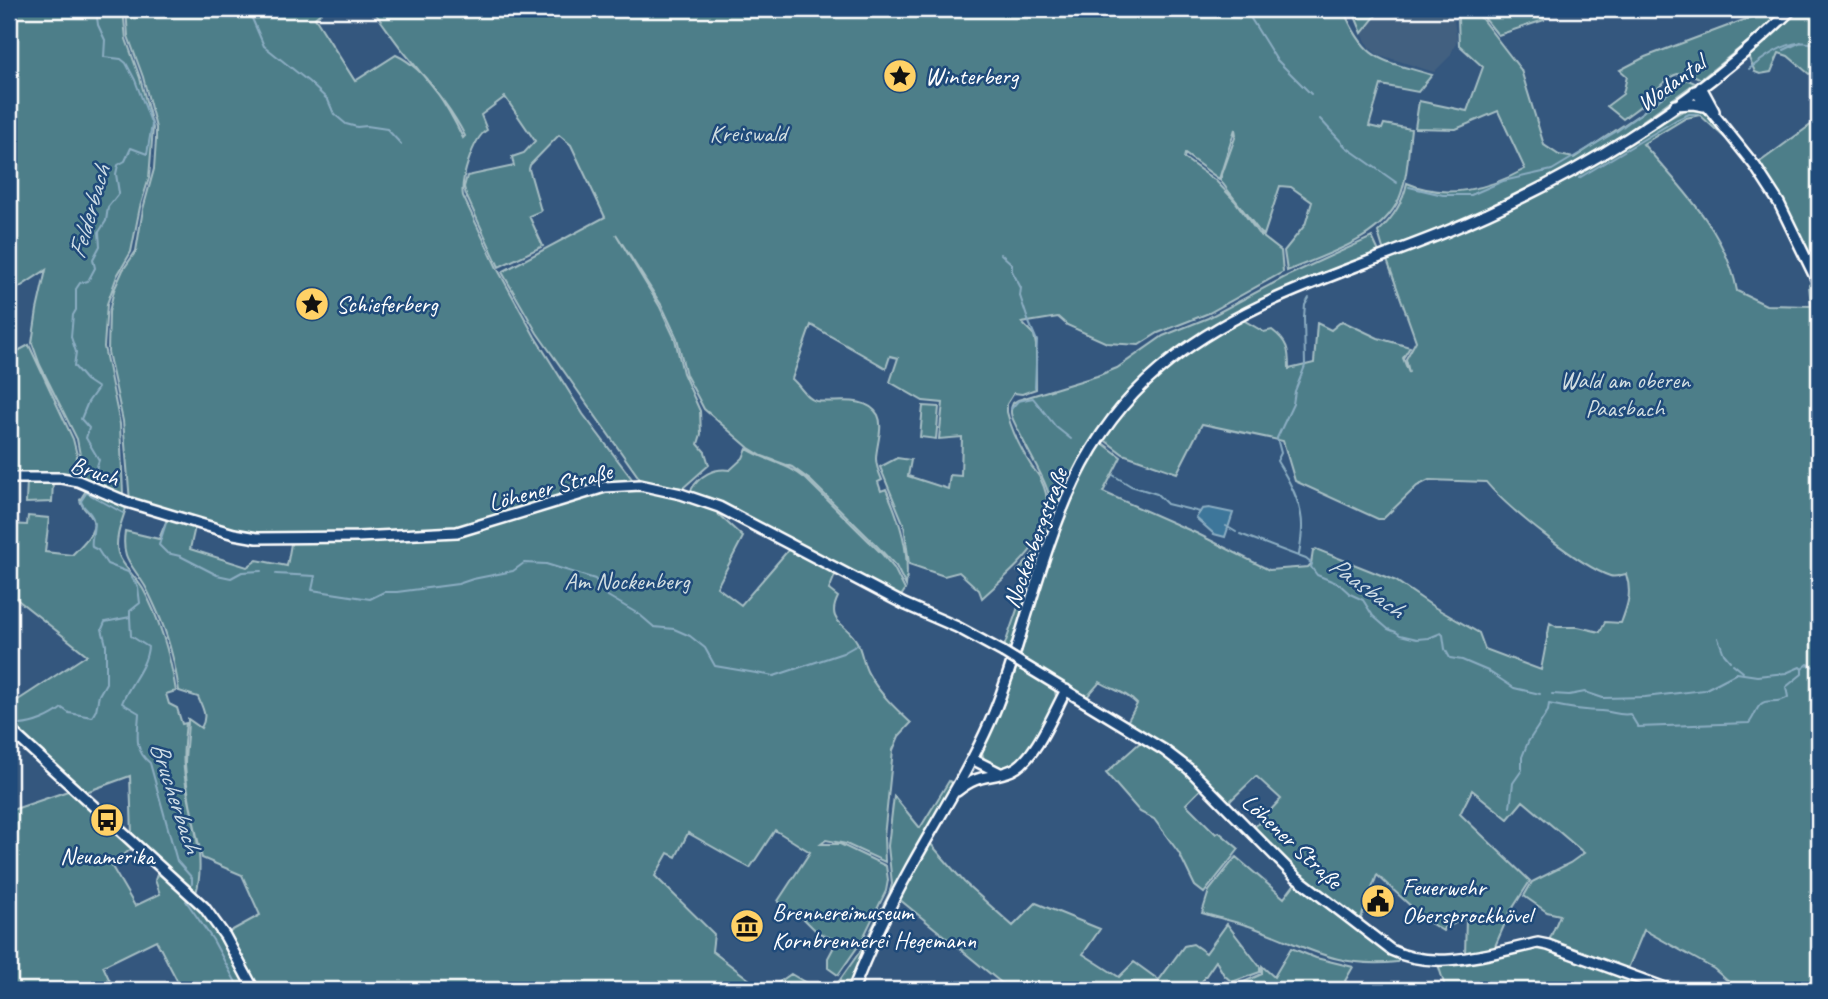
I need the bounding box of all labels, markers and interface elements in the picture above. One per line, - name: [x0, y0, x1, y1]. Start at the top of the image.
- street label: Wodantal: [1631, 46, 1714, 118]
- place icon: Winterberg: [881, 57, 919, 95]
- place label: Winterberg: [925, 61, 1020, 91]
- park label: Kreiswald: [710, 118, 790, 148]
- water label: Felderbach: [60, 159, 119, 262]
- place icon: Schieferberg: [293, 285, 331, 323]
- place label: Schieferberg: [336, 289, 439, 319]
- park label: Wald am oberen Paasbach: [1560, 365, 1691, 423]
- street label: Bruch: [67, 449, 124, 493]
- street label: Löhener Straße: [485, 456, 617, 518]
- street label: Nockenbergstraße: [996, 462, 1075, 612]
- water label: Paasbach: [1323, 549, 1413, 627]
- park label: Am Nockenberg: [564, 566, 691, 596]
- water label: Brucherbach: [143, 737, 210, 859]
- street label: Löhener Straße: [1235, 787, 1350, 897]
- bus stop icon: Neuamerika: [88, 801, 126, 839]
- place label: Neuamerika: [60, 841, 156, 871]
- place label: Feuerwehr Obersprockhövel: [1402, 872, 1536, 930]
- public building icon: Feuerwehr Obersprockhövel: [1359, 882, 1397, 920]
- place label: Brennereimuseum Kornbrennerei Hegemann: [772, 897, 976, 955]
- museum icon: Brennereimuseum Kornbrennerei Hegemann: [728, 907, 766, 945]

